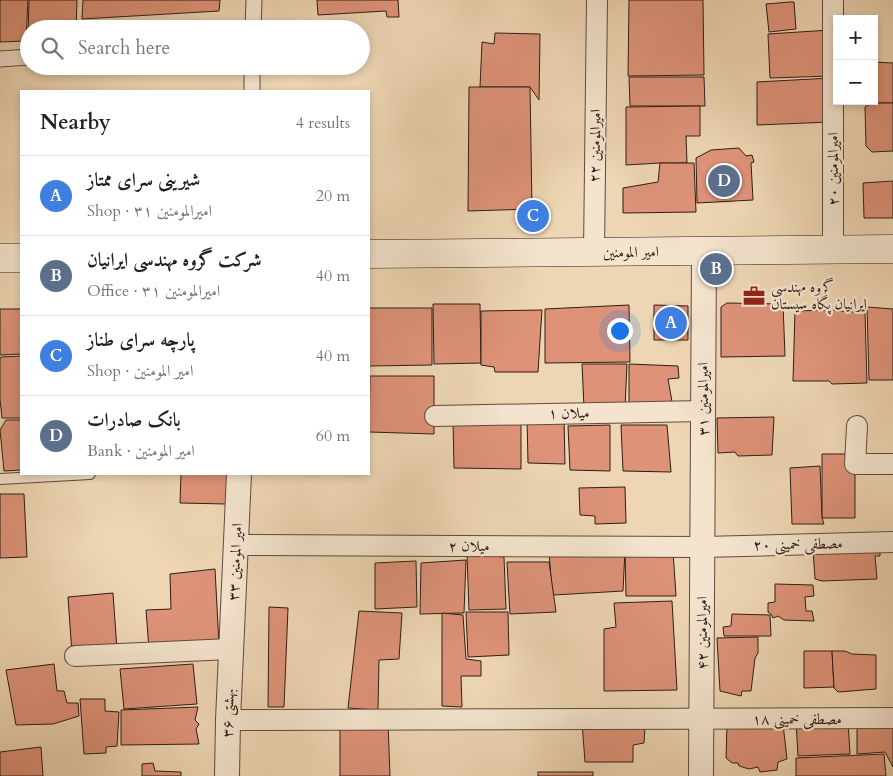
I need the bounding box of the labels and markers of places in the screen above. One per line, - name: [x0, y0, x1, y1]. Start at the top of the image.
- pin: D: [708, 162, 740, 200]
- pin: C: [517, 197, 549, 235]
- pin: B: [700, 250, 732, 288]
- place label: گروه مهندسی ایرانیان پگاه سیستان: [771, 277, 867, 315]
- office icon: گروه مهندسی ایرانیان پگاه سیستان: [741, 283, 767, 309]
- pin: A: [655, 304, 687, 342]

